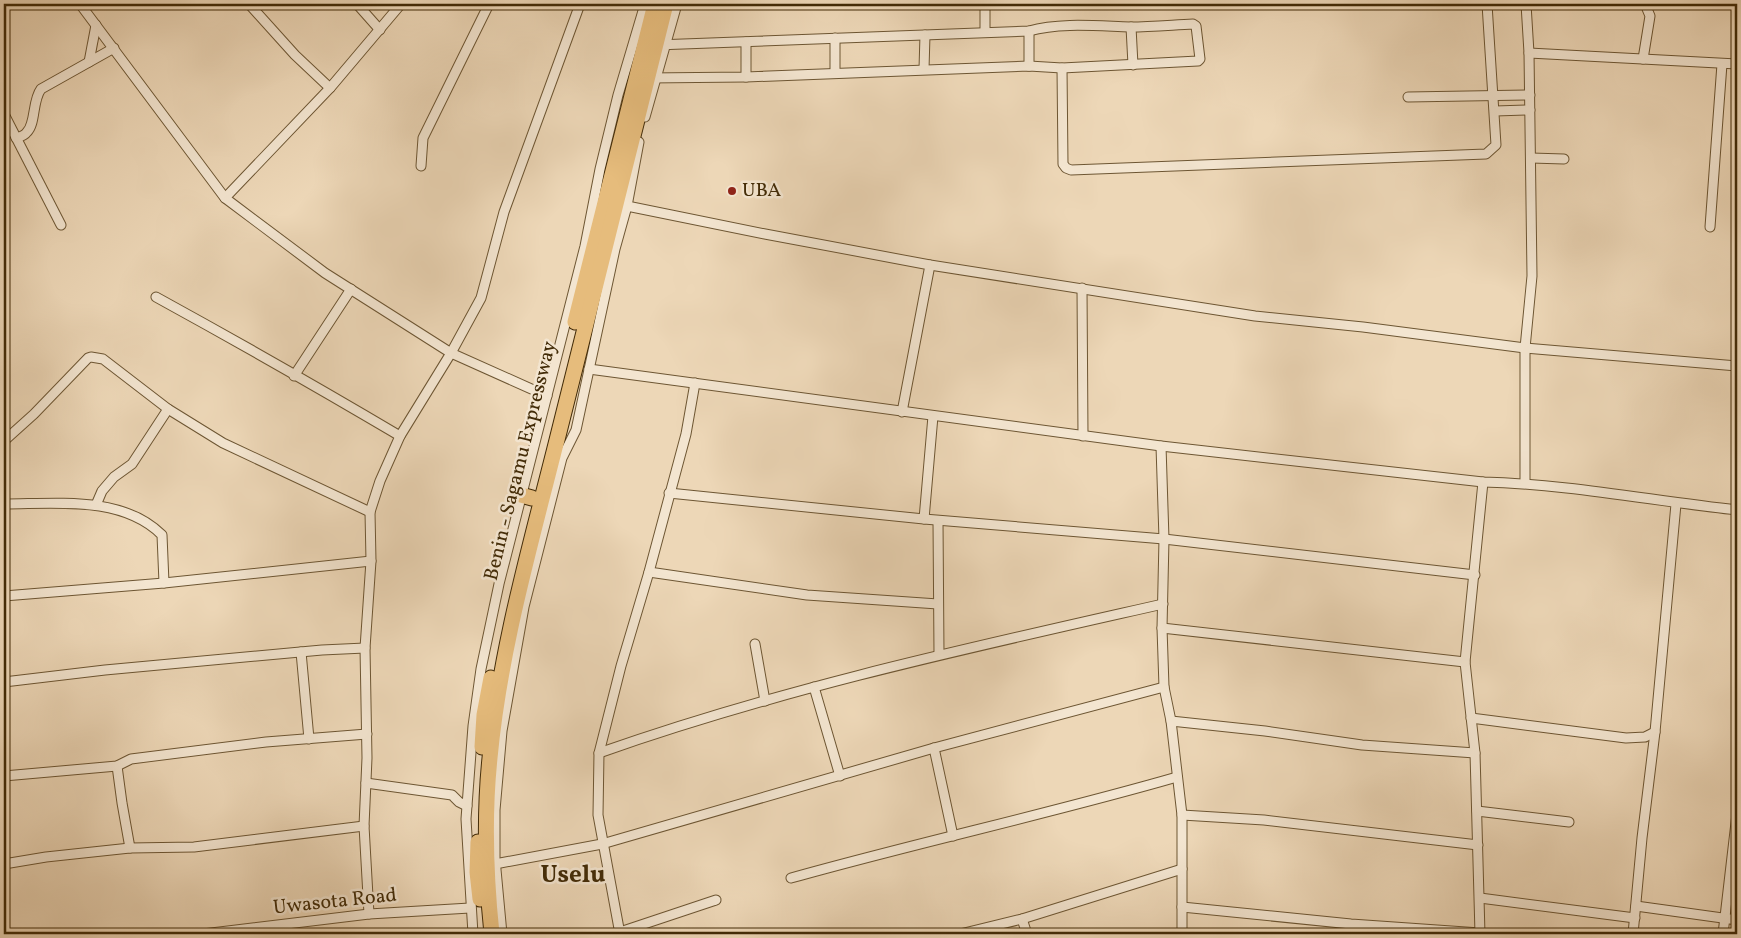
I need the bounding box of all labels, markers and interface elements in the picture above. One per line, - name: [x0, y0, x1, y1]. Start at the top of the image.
- place label: UBA: [742, 177, 781, 205]
- marker: UBA: [726, 185, 738, 197]
- street label: Benin - Sagamu Expressway: [478, 338, 564, 584]
- district label: Uselu: [540, 858, 606, 893]
- street label: Uwasota Road: [272, 882, 398, 922]

